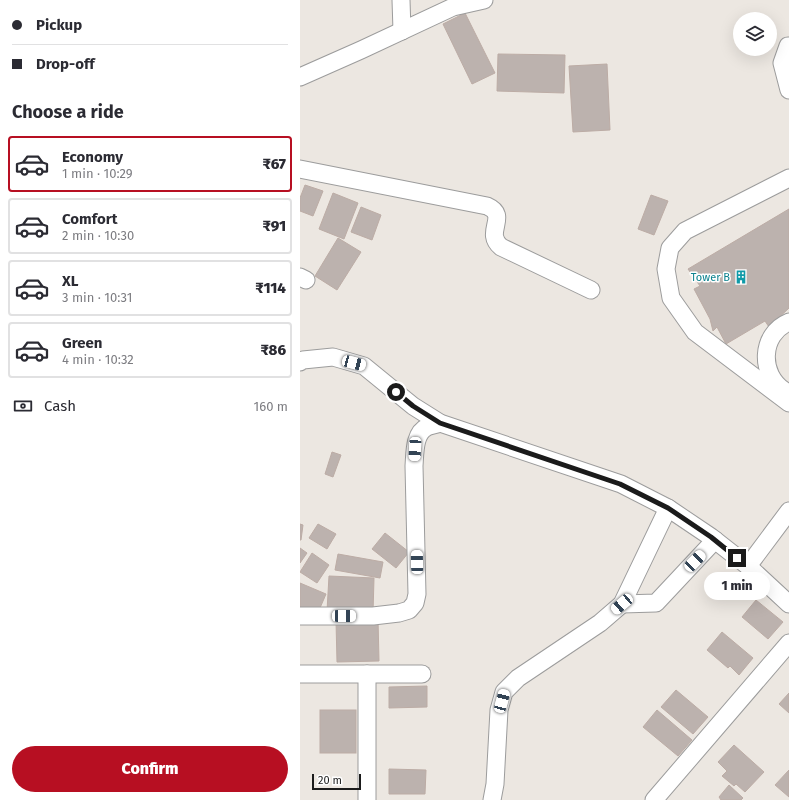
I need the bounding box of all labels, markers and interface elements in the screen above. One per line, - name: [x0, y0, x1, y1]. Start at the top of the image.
- map controls: [733, 12, 777, 56]
- button: layers: [733, 12, 777, 56]
- text: Pickup: [36, 16, 82, 34]
- text: Drop-off: [36, 55, 95, 73]
- text: Choose a ride: [12, 101, 124, 123]
- icon: car: [14, 146, 50, 182]
- text: Economy: [62, 148, 123, 166]
- text: ₹67: [262, 155, 286, 173]
- text: 1 min · 10:29: [62, 166, 133, 181]
- icon: car: [14, 208, 50, 244]
- text: Comfort: [62, 210, 118, 228]
- text: ₹91: [262, 217, 286, 235]
- text: 2 min · 10:30: [62, 228, 134, 243]
- building icon: Tower B: [733, 269, 749, 285]
- icon: car: [14, 270, 50, 306]
- place label: Tower B: [691, 271, 730, 284]
- text: XL: [62, 272, 78, 290]
- text: ₹114: [255, 279, 286, 297]
- text: 3 min · 10:31: [62, 290, 132, 305]
- icon: car: [14, 332, 50, 368]
- text: Green: [62, 334, 102, 352]
- text: ₹86: [261, 341, 286, 359]
- text: 4 min · 10:32: [62, 352, 134, 367]
- car: [341, 354, 367, 372]
- route start: [387, 383, 405, 401]
- icon: cash: [12, 395, 34, 417]
- text: Cash: [44, 397, 76, 415]
- text: 160 m: [254, 399, 288, 414]
- car: [408, 437, 422, 461]
- car: [682, 548, 708, 574]
- route end: [728, 549, 746, 567]
- car: [411, 550, 423, 574]
- callout: 1 min: [704, 572, 770, 600]
- text: 1 min: [721, 578, 753, 593]
- car: [609, 592, 635, 616]
- car: [332, 610, 356, 622]
- car: [493, 688, 511, 714]
- button: Confirm: [12, 746, 288, 792]
- scale bar: [312, 772, 361, 791]
- text: 20 m: [318, 774, 342, 787]

